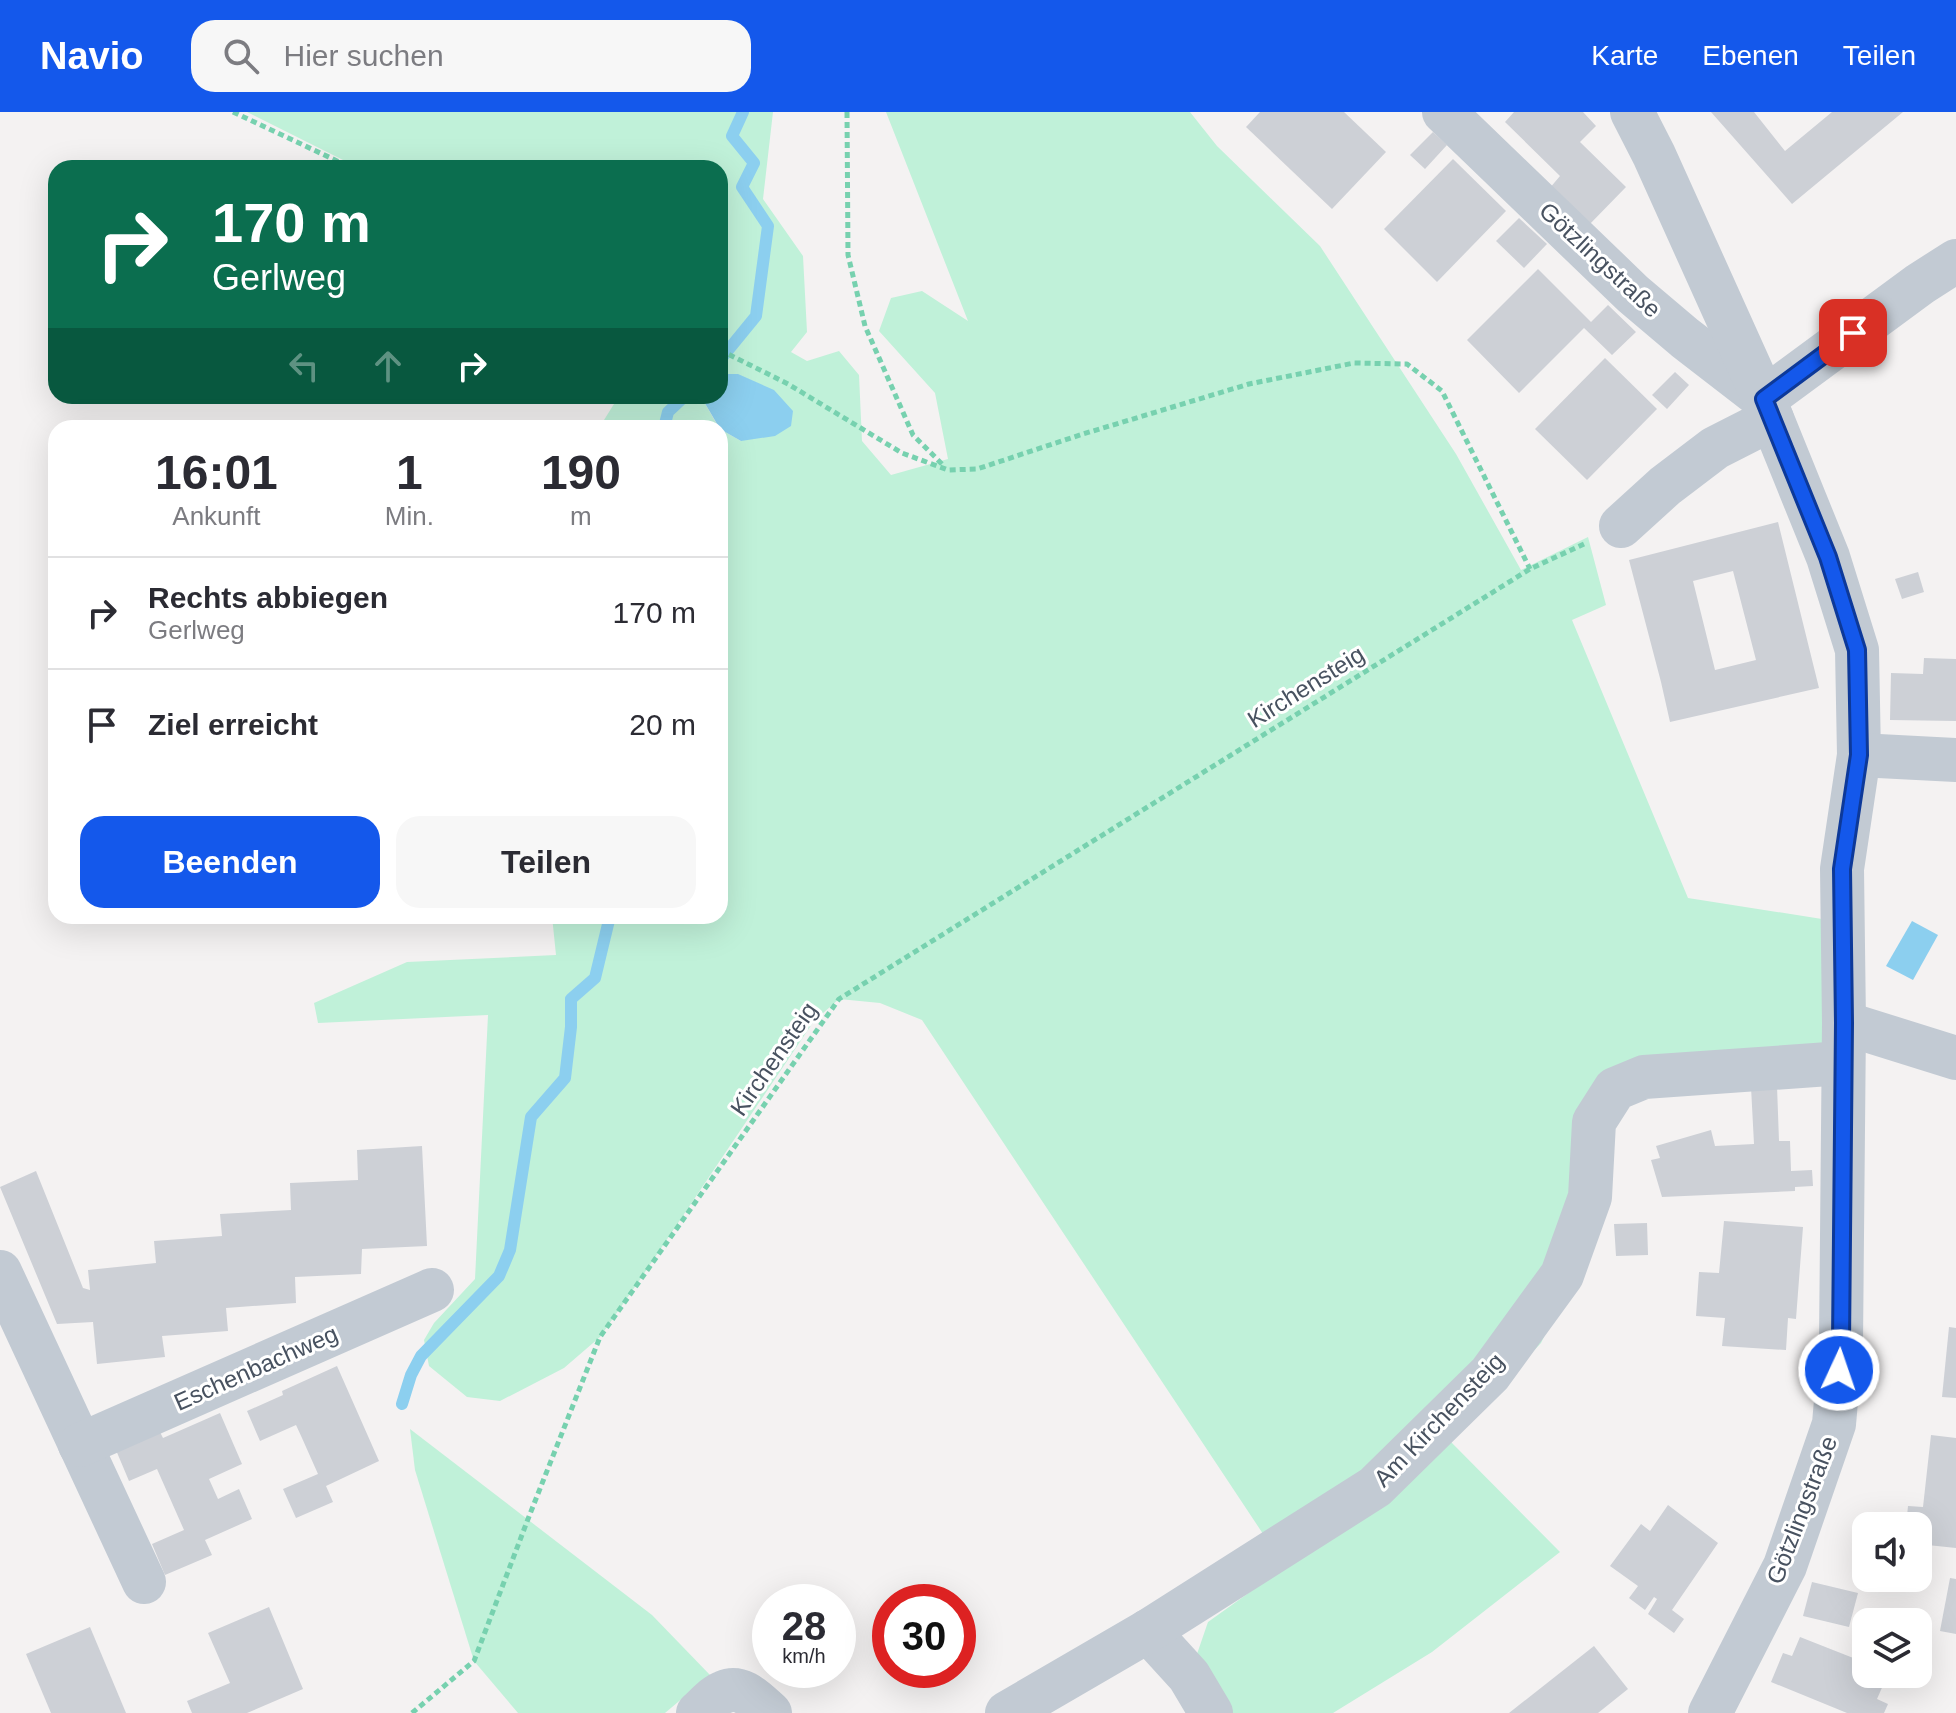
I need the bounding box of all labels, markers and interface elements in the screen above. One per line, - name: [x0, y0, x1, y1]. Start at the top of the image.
- search box: [191, 20, 751, 92]
- icon: search: [219, 34, 263, 78]
- text: Navio: [40, 35, 143, 77]
- text: Hier suchen: [283, 39, 444, 72]
- text: Karte: [1591, 40, 1658, 71]
- text: Ebenen: [1702, 40, 1799, 71]
- text: Teilen: [1843, 40, 1916, 71]
- text: 170 m: [212, 191, 371, 254]
- icon: right: [80, 192, 184, 296]
- street label: Götzlingstraße: [1534, 197, 1667, 323]
- text: Gerlweg: [212, 257, 346, 298]
- pin: [1819, 299, 1887, 367]
- icon: arrive: [1831, 311, 1875, 355]
- icon: left: [282, 344, 326, 388]
- icon: ahead: [366, 344, 410, 388]
- icon: right: [450, 344, 494, 388]
- text: 16:01: [155, 446, 278, 499]
- text: 1: [396, 446, 423, 499]
- text: 190: [541, 446, 621, 499]
- text: Ankunft: [172, 501, 260, 531]
- text: Min.: [385, 501, 434, 531]
- text: m: [570, 501, 592, 531]
- text: Rechts abbiegen: [148, 581, 388, 614]
- icon: right: [80, 591, 124, 635]
- text: 170 m: [613, 596, 696, 629]
- text: Gerlweg: [148, 615, 245, 645]
- street label: Kirchensteig: [1243, 640, 1369, 733]
- icon: arrive: [80, 703, 124, 747]
- text: Ziel erreicht: [148, 708, 318, 741]
- text: 20 m: [629, 708, 696, 741]
- button: Beenden: [80, 816, 380, 908]
- button: Teilen: [396, 816, 696, 908]
- street label: Kirchensteig: [725, 997, 823, 1121]
- street label: Eschenbachweg: [170, 1319, 342, 1416]
- position arrow: [1797, 1328, 1881, 1412]
- street label: Am Kirchensteig: [1368, 1347, 1509, 1492]
- street label: Götzlingstraße: [1761, 1432, 1842, 1588]
- map controls: [1852, 1512, 1932, 1688]
- button: sound: [1852, 1512, 1932, 1592]
- speed limit sign: 30: [872, 1584, 976, 1688]
- text: 28: [782, 1604, 826, 1648]
- button: layers: [1852, 1608, 1932, 1688]
- text: km/h: [782, 1645, 826, 1667]

